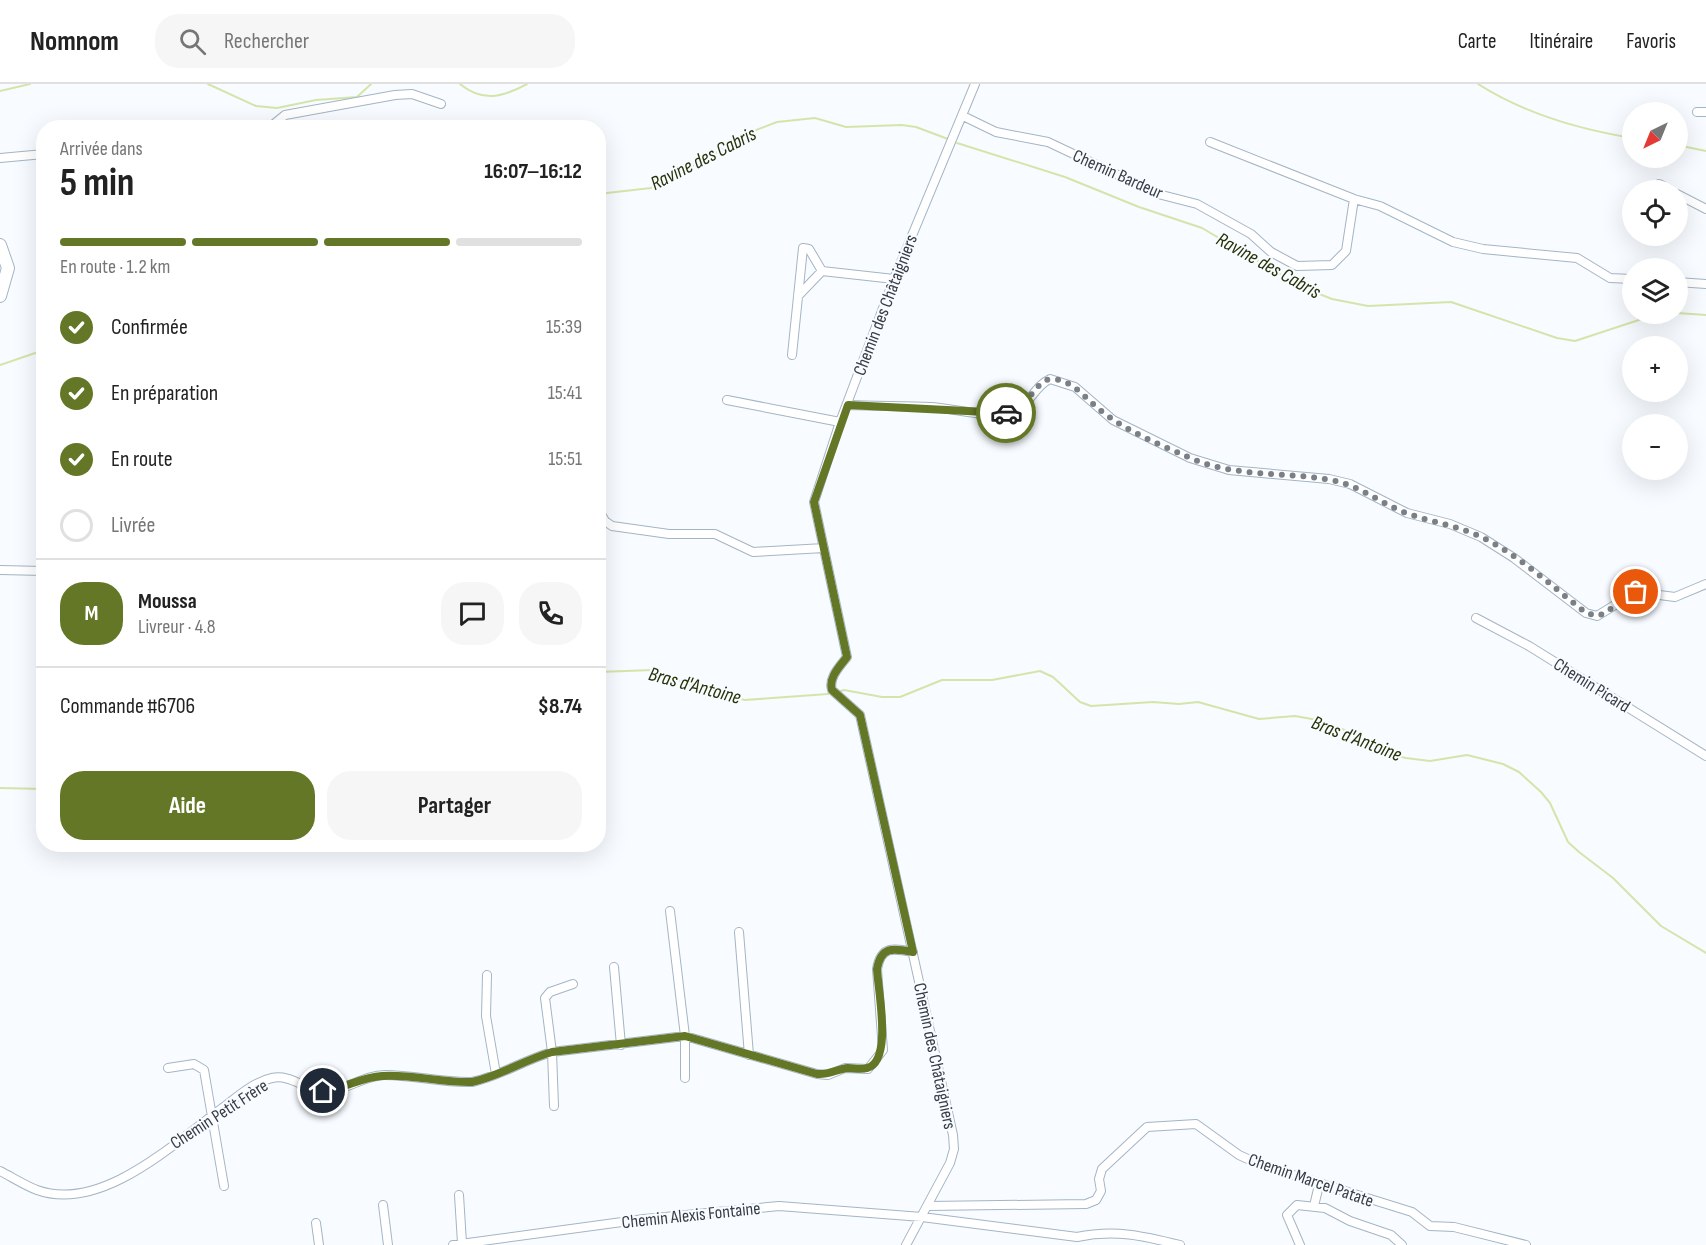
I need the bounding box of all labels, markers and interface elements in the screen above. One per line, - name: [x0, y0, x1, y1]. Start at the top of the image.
- search box: [155, 14, 575, 68]
- text: Nomnom: [30, 25, 119, 58]
- icon: search: [176, 25, 209, 58]
- text: Rechercher: [224, 28, 309, 55]
- text: Carte: [1458, 29, 1497, 54]
- text: Itinéraire: [1530, 29, 1593, 54]
- text: Favoris: [1626, 29, 1676, 54]
- north arrow: [1622, 102, 1688, 168]
- map controls: [1622, 102, 1688, 480]
- water label: Ravine des Cabris: [647, 122, 760, 196]
- text: Arrivée dans: [60, 137, 143, 161]
- street label: Chemin Bardeur: [1069, 145, 1166, 204]
- text: 16:07–16:12: [484, 158, 582, 185]
- text: 5 min: [60, 160, 134, 207]
- button: locate: [1622, 180, 1688, 246]
- water label: Ravine des Cabris: [1212, 227, 1325, 304]
- street label: Chemin des Châtaigniers: [849, 232, 922, 379]
- text: En route · 1.2 km: [60, 255, 170, 279]
- button: layers: [1622, 258, 1688, 324]
- icon: check: [60, 311, 93, 344]
- text: Confirmée: [111, 314, 188, 341]
- text: 15:39: [546, 315, 582, 339]
- button: +: [1622, 336, 1688, 402]
- icon: check: [60, 377, 93, 410]
- text: En préparation: [111, 380, 218, 407]
- text: 15:41: [548, 381, 582, 405]
- courier: [976, 383, 1036, 443]
- icon: car: [990, 397, 1023, 430]
- button: −: [1622, 414, 1688, 480]
- icon: check: [60, 443, 93, 476]
- text: En route: [111, 446, 173, 473]
- text: 15:51: [548, 447, 582, 471]
- text: Livrée: [111, 512, 155, 539]
- pin: [1610, 566, 1661, 617]
- icon: bag: [1619, 575, 1652, 608]
- button: chat: [441, 582, 504, 645]
- button: phone: [519, 582, 582, 645]
- text: Moussa: [138, 588, 197, 615]
- text: M: [85, 600, 98, 627]
- text: Livreur · 4.8: [138, 615, 216, 639]
- street label: Chemin Picard: [1550, 654, 1634, 717]
- water label: Bras d'Antoine: [646, 662, 744, 710]
- text: Commande #6706: [60, 693, 195, 720]
- text: $8.74: [538, 693, 582, 720]
- water label: Bras d'Antoine: [1308, 711, 1405, 767]
- button: Aide: [60, 771, 315, 840]
- button: Partager: [327, 771, 582, 840]
- street label: Chemin des Châtaigniers: [909, 981, 960, 1131]
- pin: [297, 1065, 348, 1116]
- icon: home: [306, 1074, 339, 1107]
- street label: Chemin Petit Frère: [167, 1075, 272, 1154]
- street label: Chemin Marcel Patate: [1245, 1149, 1376, 1212]
- street label: Chemin Alexis Fontaine: [621, 1198, 761, 1233]

